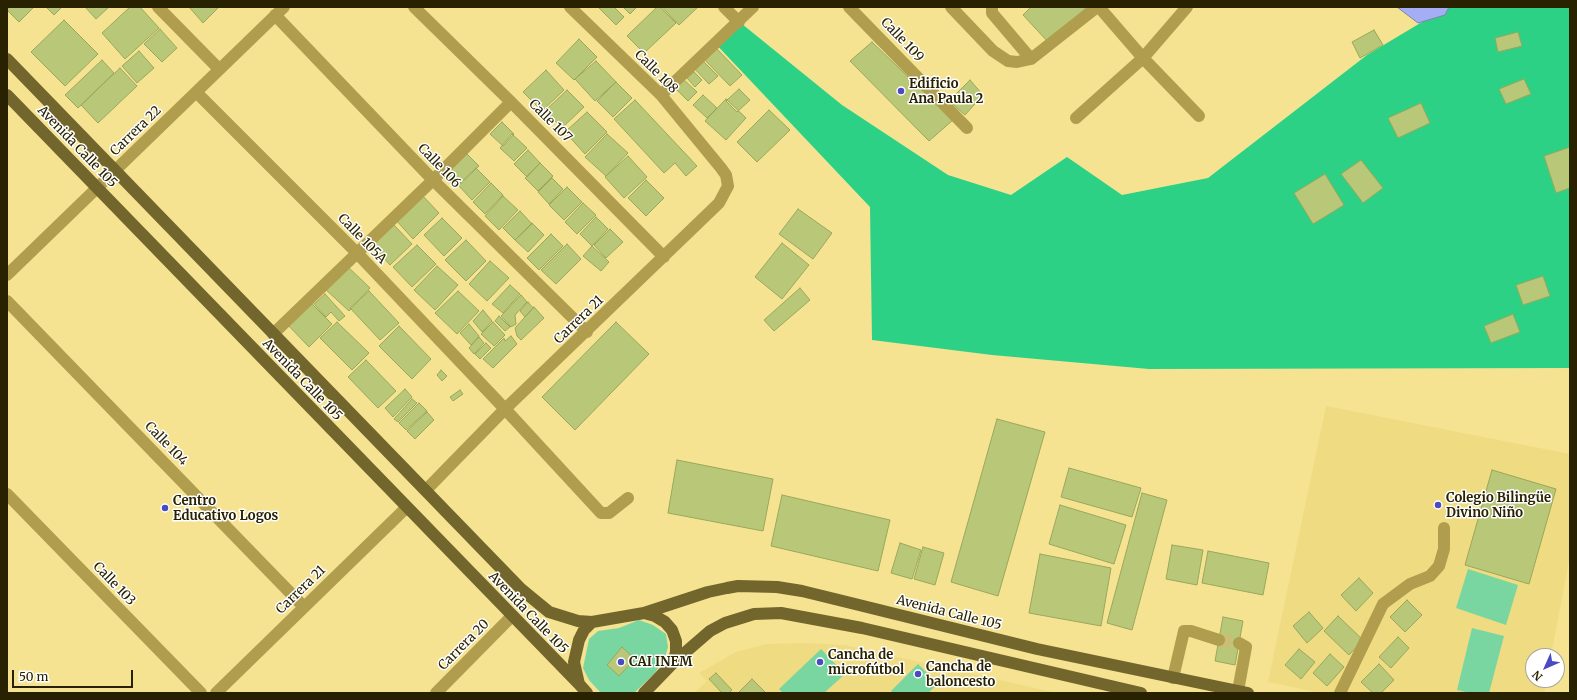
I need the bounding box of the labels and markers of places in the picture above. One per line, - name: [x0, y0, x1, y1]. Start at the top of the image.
- place label: Edificio Ana Paula 2: [909, 76, 983, 107]
- marker: Edificio Ana Paula 2: [896, 86, 906, 96]
- place label: Colegio Bilingüe Divino Niño: [1446, 490, 1551, 521]
- place label: Centro Educativo Logos: [173, 493, 278, 524]
- marker: Colegio Bilingüe Divino Niño: [1433, 500, 1443, 510]
- marker: Centro Educativo Logos: [160, 503, 170, 513]
- place label: Cancha de microfútbol: [828, 647, 904, 678]
- place label: CAI INEM: [629, 654, 692, 670]
- marker: CAI INEM: [616, 657, 626, 667]
- marker: Cancha de microfútbol: [815, 657, 825, 667]
- place label: Cancha de baloncesto: [926, 659, 995, 690]
- marker: Cancha de baloncesto: [913, 669, 923, 679]

